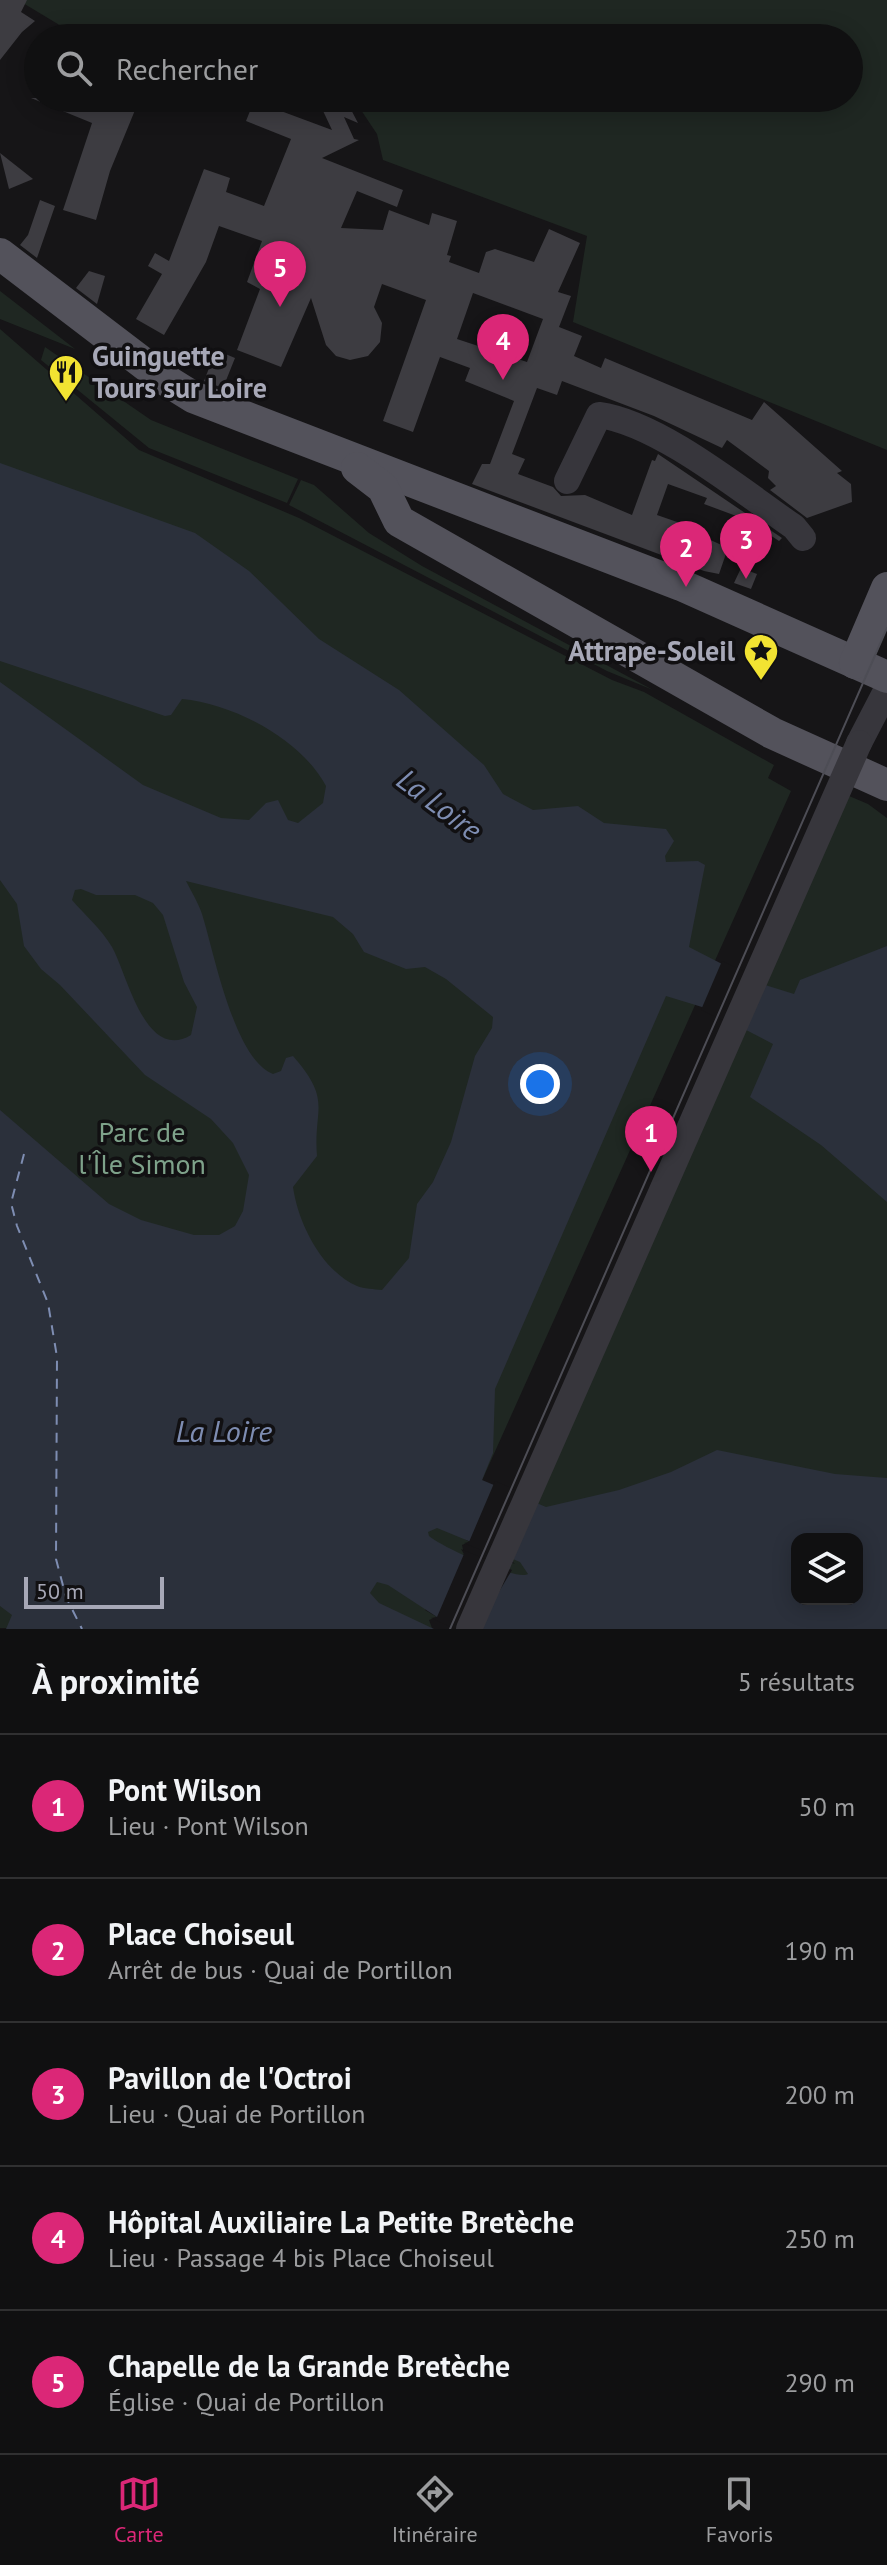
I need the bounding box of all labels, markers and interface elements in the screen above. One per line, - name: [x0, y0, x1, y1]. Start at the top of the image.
- search box: [24, 24, 863, 112]
- icon: search: [52, 46, 96, 90]
- text: Rechercher: [116, 49, 258, 88]
- pin: 5: [254, 241, 306, 307]
- pin: 4: [477, 314, 529, 380]
- place label: Guinguette Tours sur Loire: [92, 337, 267, 406]
- restaurant icon: Guinguette Tours sur Loire: [47, 353, 85, 403]
- pin: 3: [720, 513, 772, 579]
- pin: 2: [660, 521, 712, 587]
- place label: Attrape-Soleil: [568, 632, 736, 669]
- place icon: Attrape-Soleil: [742, 632, 780, 682]
- water label: La Loire: [390, 759, 490, 848]
- your location: [520, 1064, 560, 1104]
- pin: 1: [625, 1106, 677, 1172]
- park label: Parc de l'Île Simon: [78, 1113, 206, 1182]
- water label: La Loire: [176, 1411, 272, 1450]
- map controls: [791, 1533, 863, 1605]
- button: layers: [791, 1533, 863, 1605]
- scale bar: [24, 1573, 164, 1609]
- text: 50 m: [36, 1577, 84, 1605]
- text: À proximité: [32, 1659, 200, 1703]
- text: 5 résultats: [738, 1665, 855, 1698]
- text: Pont Wilson: [108, 1770, 262, 1809]
- text: 1: [51, 1790, 65, 1823]
- text: 50 m: [799, 1790, 855, 1823]
- text: Lieu · Pont Wilson: [108, 1809, 309, 1842]
- text: Place Choiseul: [108, 1914, 294, 1953]
- text: 2: [51, 1934, 65, 1967]
- text: 190 m: [784, 1934, 855, 1967]
- text: Arrêt de bus · Quai de Portillon: [108, 1953, 453, 1986]
- text: Pavillon de l'Octroi: [108, 2058, 352, 2097]
- text: 3: [51, 2078, 65, 2111]
- text: 200 m: [784, 2078, 855, 2111]
- text: Lieu · Quai de Portillon: [108, 2097, 365, 2130]
- text: Hôpital Auxiliaire La Petite Bretèche: [108, 2202, 574, 2241]
- text: 4: [51, 2222, 65, 2255]
- text: 250 m: [784, 2222, 855, 2255]
- text: Lieu · Passage 4 bis Place Choiseul: [108, 2241, 494, 2274]
- text: Chapelle de la Grande Bretèche: [108, 2346, 510, 2385]
- text: 5: [51, 2366, 65, 2399]
- text: 290 m: [784, 2366, 855, 2399]
- text: Église · Quai de Portillon: [108, 2385, 384, 2418]
- tab: Carte: [114, 2472, 164, 2548]
- tab: Itinéraire: [392, 2472, 478, 2548]
- tab: Favoris: [706, 2472, 773, 2548]

